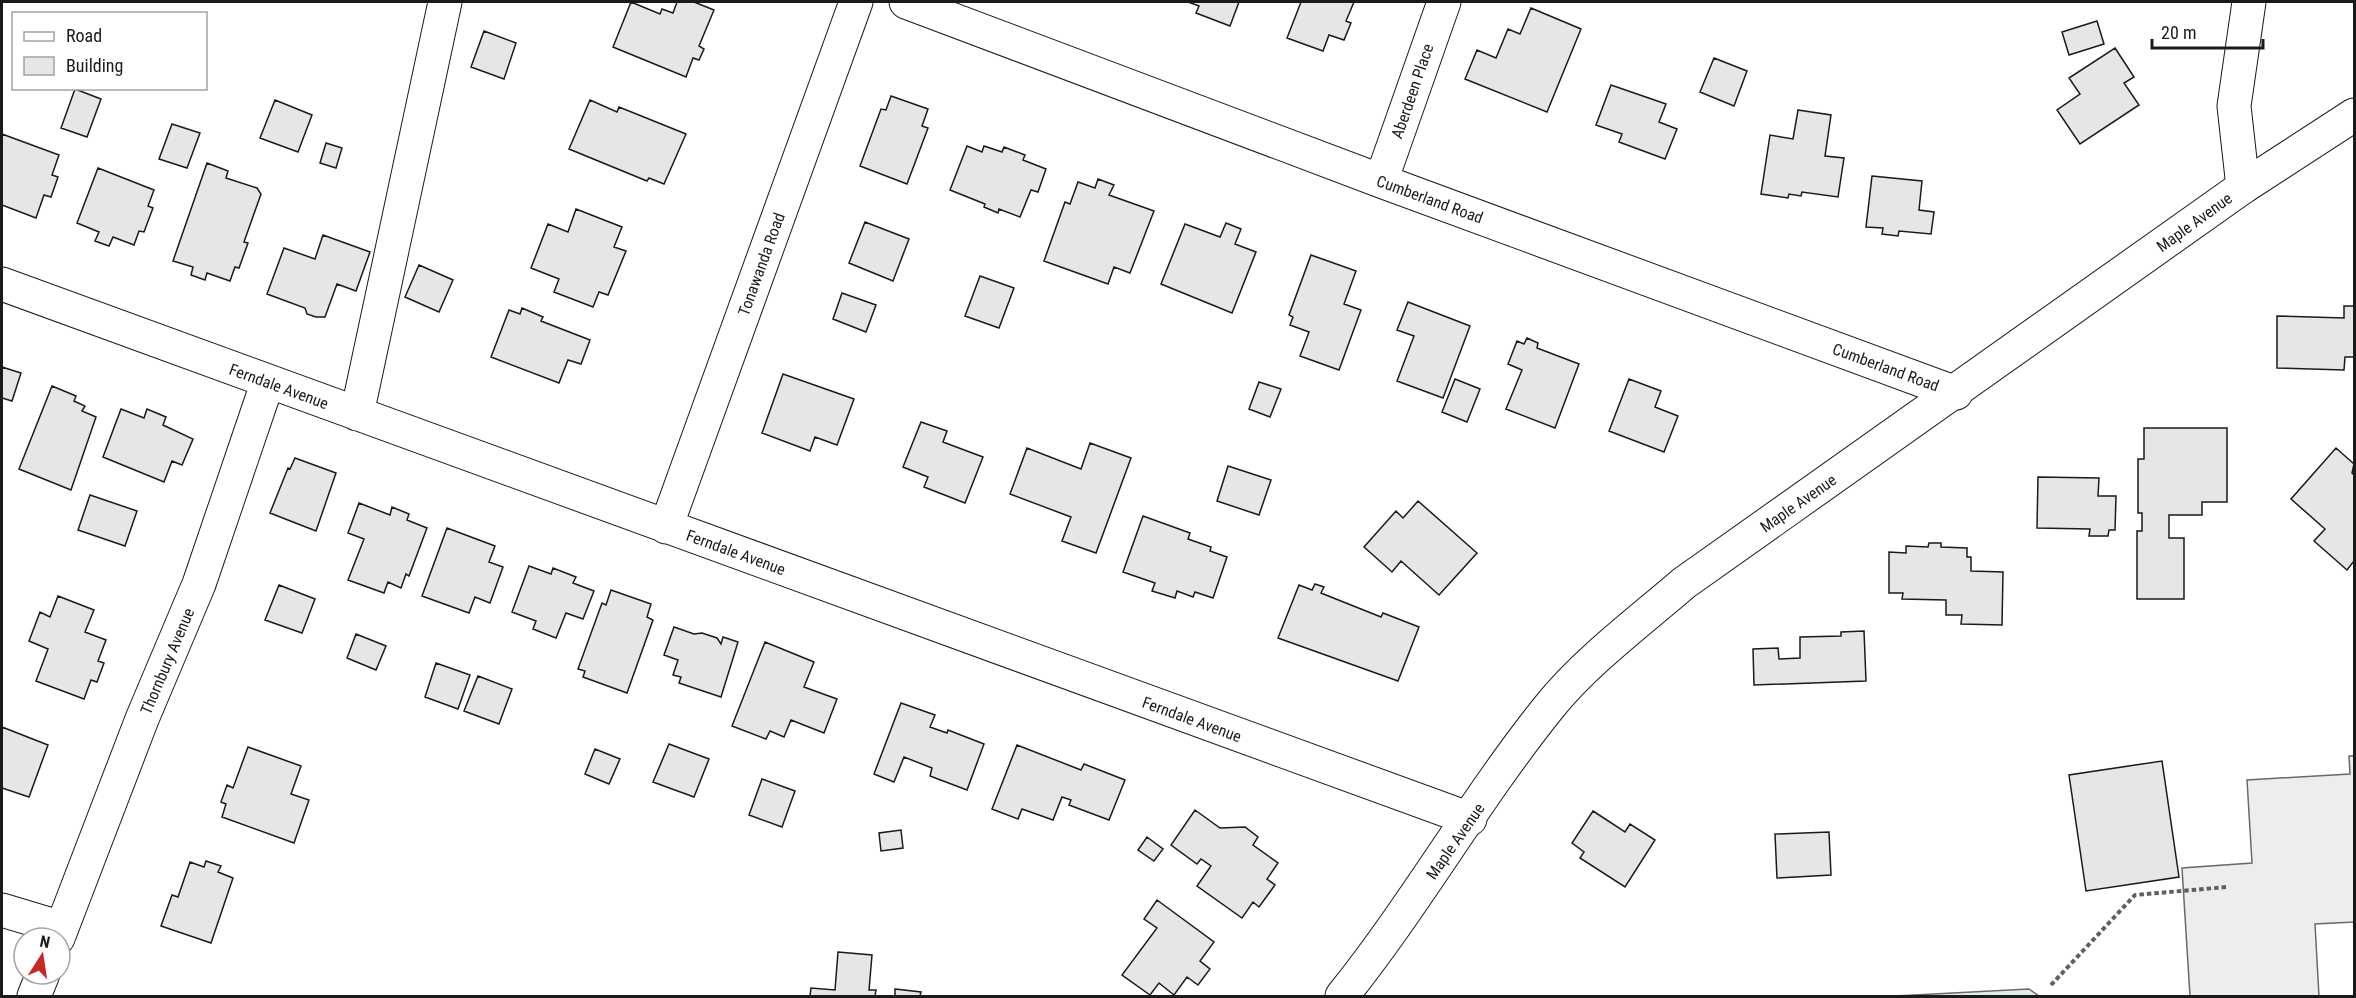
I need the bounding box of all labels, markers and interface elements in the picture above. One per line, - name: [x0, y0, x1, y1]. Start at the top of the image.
- legend: [12, 12, 207, 90]
- scale bar: [2152, 12, 2263, 50]
- text: 20 m: [2161, 22, 2196, 43]
- text: Road: [66, 25, 102, 46]
- street label: Aberdeen Place: [1387, 41, 1438, 141]
- text: Building: [66, 55, 123, 76]
- street label: Cumberland Road: [1374, 171, 1486, 228]
- street label: Maple Avenue: [2153, 189, 2236, 256]
- street label: Tonawanda Road: [734, 210, 789, 318]
- street label: Cumberland Road: [1830, 339, 1942, 396]
- street label: Ferndale Avenue: [227, 360, 331, 413]
- street label: Maple Avenue: [1757, 470, 1840, 537]
- street label: Ferndale Avenue: [684, 526, 788, 579]
- street label: Thornbury Avenue: [136, 605, 198, 717]
- street label: Ferndale Avenue: [1140, 693, 1244, 746]
- street label: Maple Avenue: [1422, 800, 1489, 883]
- north arrow: [12, 926, 72, 986]
- text: N: [38, 932, 52, 952]

